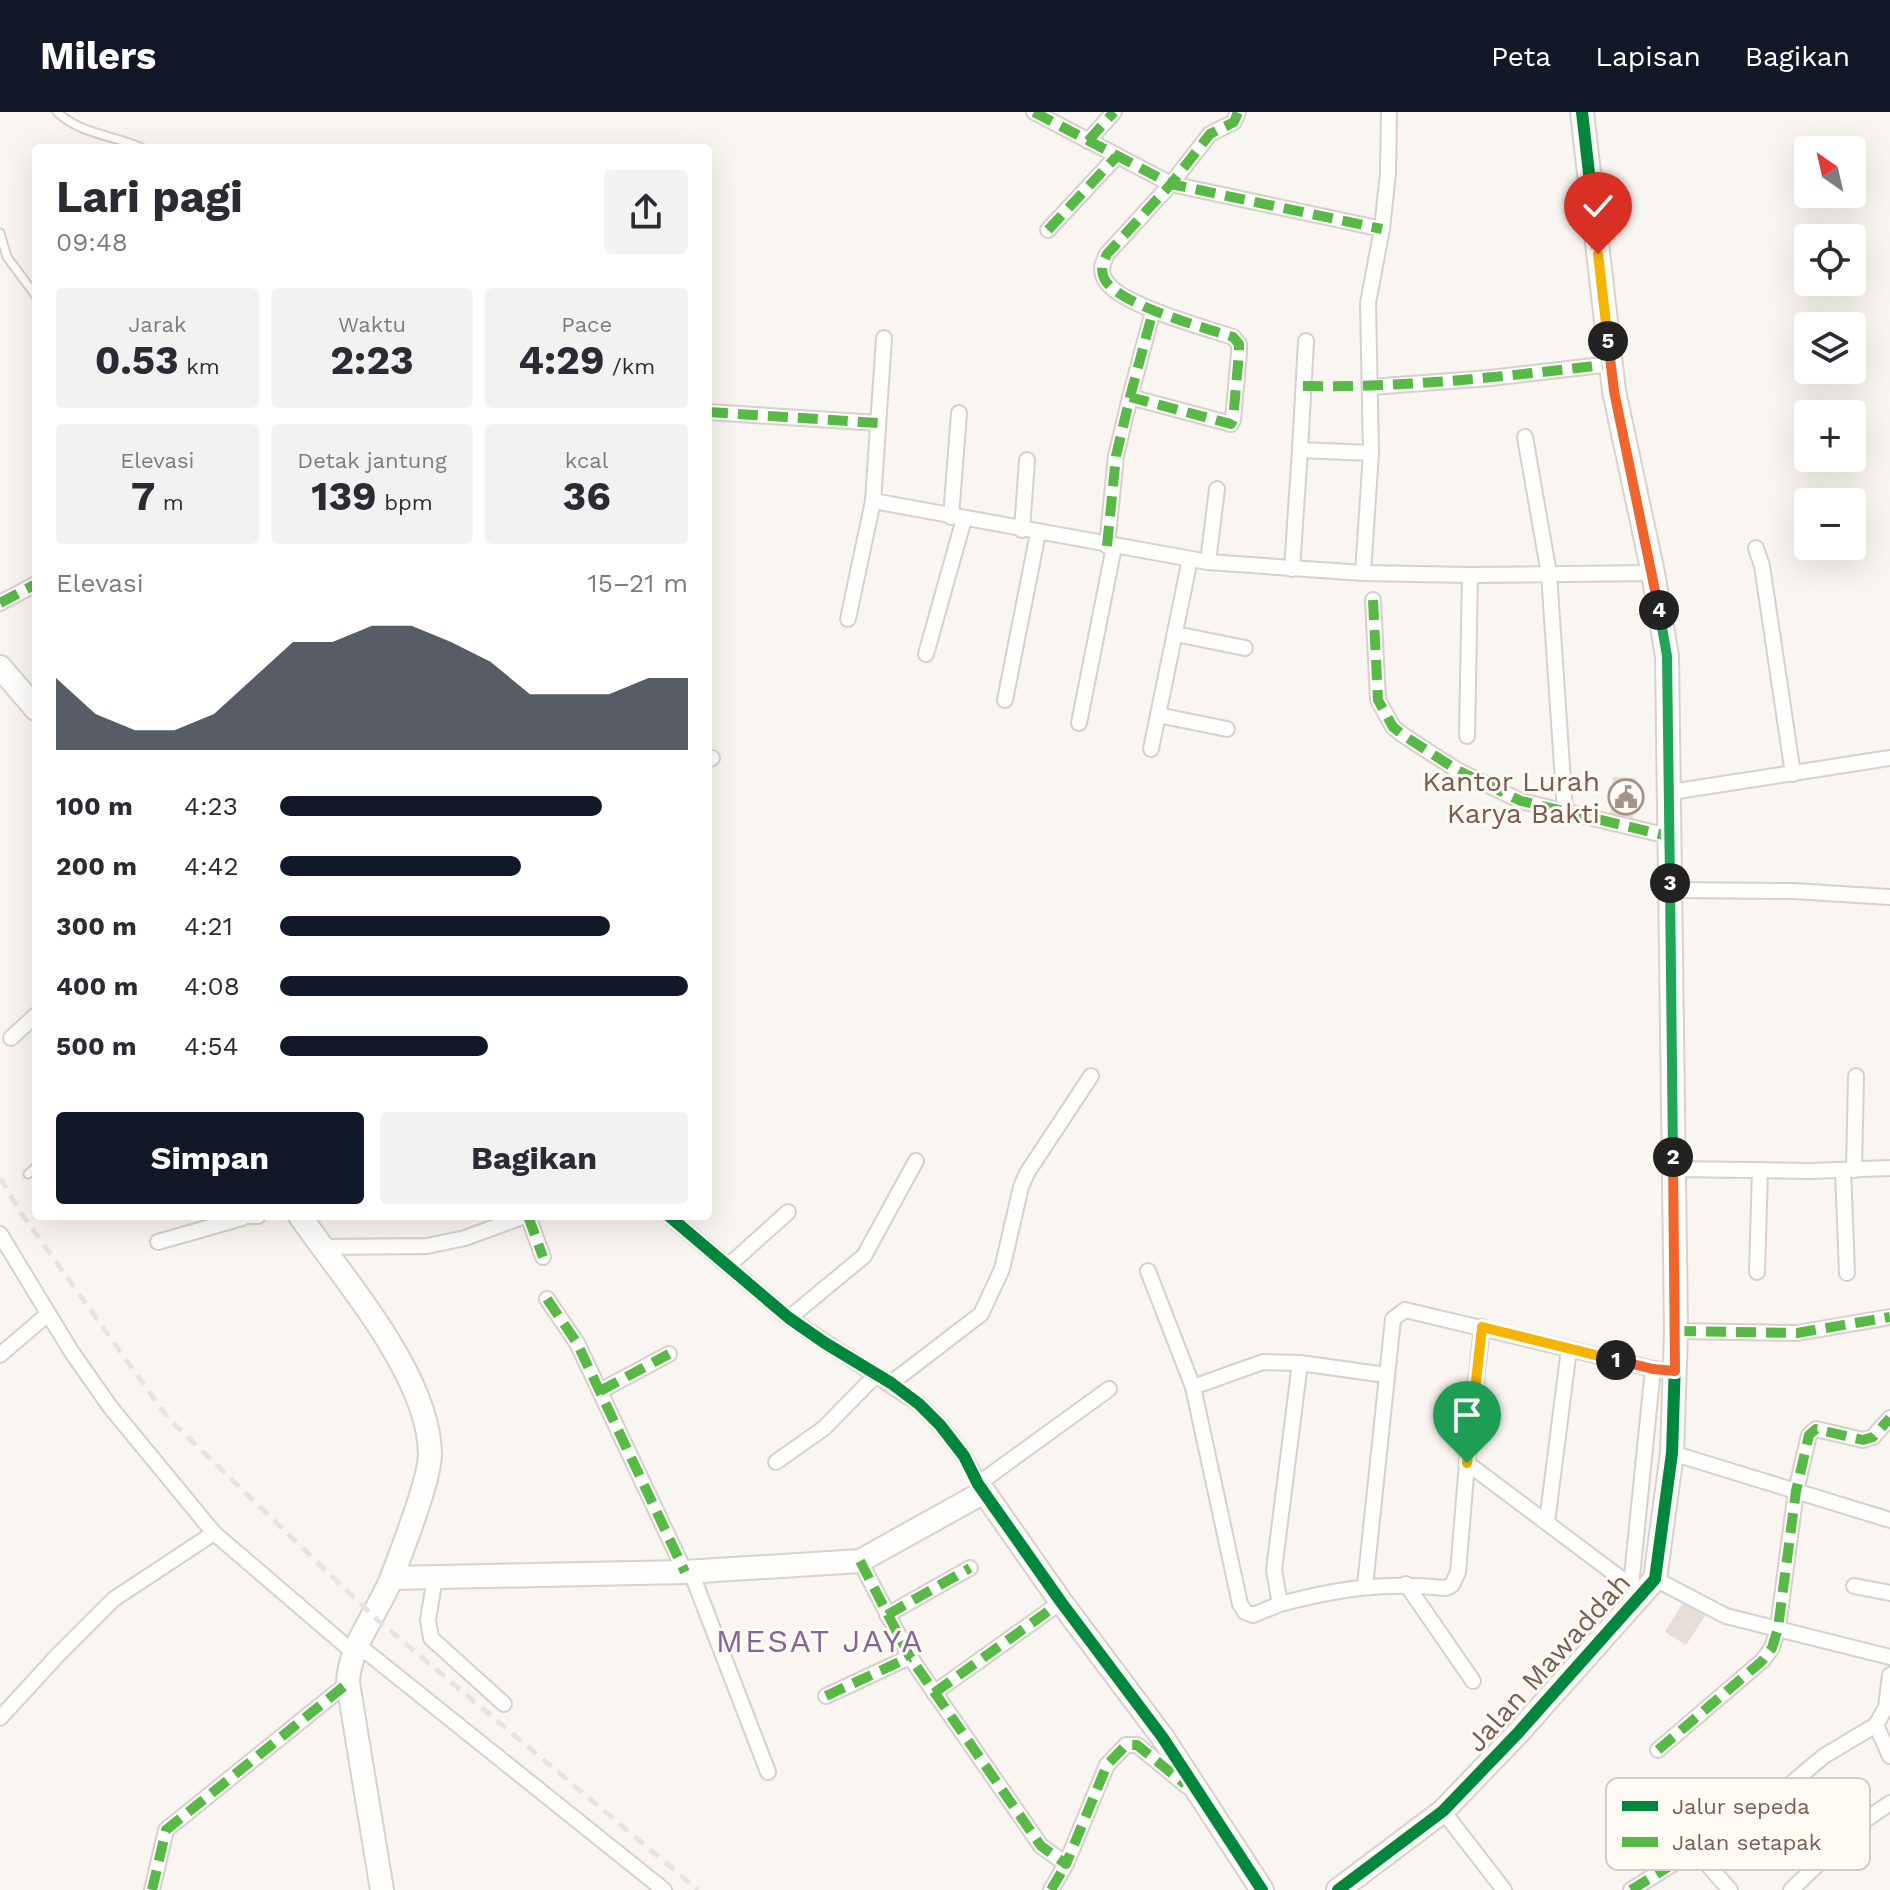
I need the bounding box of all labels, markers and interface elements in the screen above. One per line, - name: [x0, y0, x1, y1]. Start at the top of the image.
- text: Milers: [40, 34, 156, 78]
- text: Peta: [1491, 40, 1551, 73]
- text: Lapisan: [1595, 40, 1701, 73]
- text: Bagikan: [1745, 40, 1850, 73]
- north arrow: [1794, 136, 1866, 208]
- map controls: [1794, 136, 1866, 560]
- button: share: [604, 170, 688, 254]
- text: Lari pagi: [56, 171, 243, 223]
- pin: [1564, 172, 1632, 254]
- icon: check: [1576, 184, 1620, 228]
- button: locate: [1794, 224, 1866, 296]
- text: 09:48: [56, 227, 128, 257]
- text: Jarak: [128, 312, 186, 337]
- text: Waktu: [338, 312, 406, 337]
- text: Pace: [561, 312, 612, 337]
- button: layers: [1794, 312, 1866, 384]
- pin: 5: [1588, 321, 1628, 361]
- text: 5: [1602, 328, 1614, 353]
- text: 0.53: [95, 337, 179, 384]
- text: 2:23: [330, 337, 414, 384]
- text: 4:29: [518, 337, 605, 384]
- text: km: [179, 354, 220, 379]
- text: /km: [605, 354, 655, 379]
- button: +: [1794, 400, 1866, 472]
- text: Elevasi: [120, 448, 194, 473]
- text: Detak jantung: [297, 448, 447, 473]
- text: kcal: [565, 448, 608, 473]
- text: 7: [131, 473, 155, 520]
- text: 139: [311, 473, 377, 520]
- text: 36: [562, 473, 611, 520]
- button: −: [1794, 488, 1866, 560]
- text: m: [155, 490, 184, 515]
- text: bpm: [377, 490, 433, 515]
- text: Elevasi: [56, 568, 144, 598]
- text: 15–21 m: [588, 568, 688, 598]
- pin: 4: [1639, 590, 1679, 630]
- text: 4: [1652, 597, 1666, 622]
- place label: Kantor Lurah Karya Bakti: [1422, 765, 1600, 830]
- public building icon: Kantor Lurah Karya Bakti: [1607, 778, 1645, 816]
- text: 100 m: [56, 791, 133, 821]
- text: 4:23: [184, 791, 238, 821]
- text: 200 m: [56, 851, 137, 881]
- text: 4:42: [184, 851, 239, 881]
- pin: 3: [1650, 863, 1690, 903]
- text: 3: [1663, 870, 1677, 895]
- text: 300 m: [56, 911, 137, 941]
- text: 4:21: [184, 911, 233, 941]
- text: 400 m: [56, 971, 138, 1001]
- text: 4:08: [184, 971, 240, 1001]
- text: 500 m: [56, 1031, 137, 1061]
- text: 4:54: [184, 1031, 239, 1061]
- button: Simpan: [56, 1112, 364, 1204]
- button: Bagikan: [380, 1112, 688, 1204]
- pin: 2: [1653, 1137, 1693, 1177]
- text: 2: [1666, 1144, 1680, 1169]
- pin: 1: [1596, 1340, 1636, 1380]
- text: 1: [1611, 1347, 1621, 1372]
- pin: [1433, 1381, 1501, 1463]
- icon: arrive: [1445, 1393, 1489, 1437]
- street label: Jalan Mawaddah: [1459, 1566, 1637, 1758]
- district label: MESAT JAYA: [716, 1622, 924, 1660]
- legend: [1606, 1778, 1870, 1870]
- text: Jalur sepeda: [1672, 1794, 1810, 1819]
- text: Jalan setapak: [1672, 1830, 1821, 1855]

